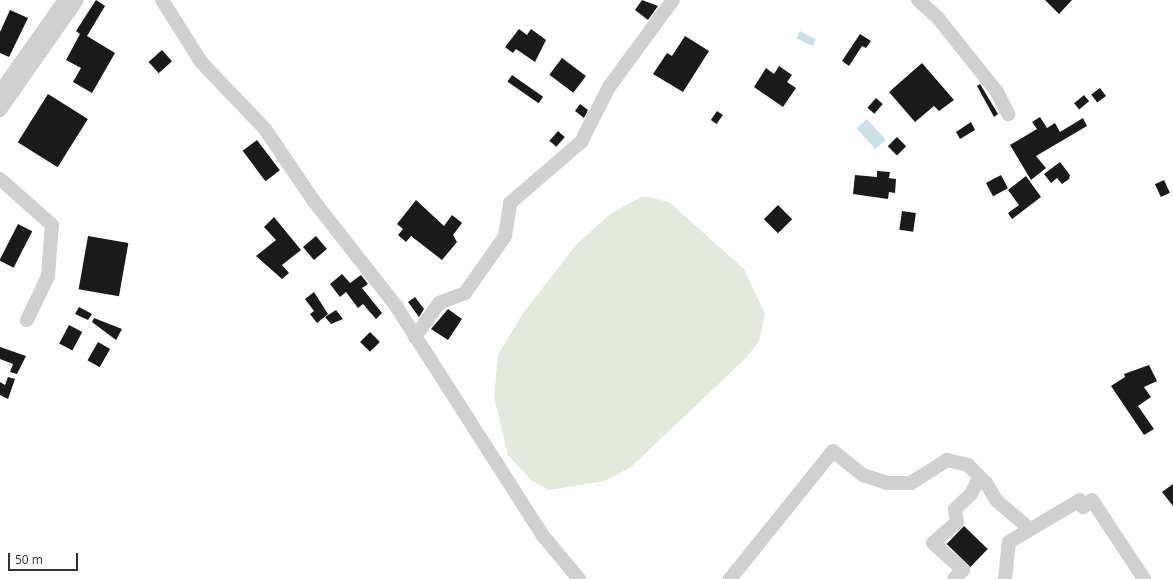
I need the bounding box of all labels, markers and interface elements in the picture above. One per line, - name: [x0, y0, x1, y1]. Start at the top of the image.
- scale bar: [10, 545, 80, 571]
- text: 50 m: [15, 551, 43, 568]

